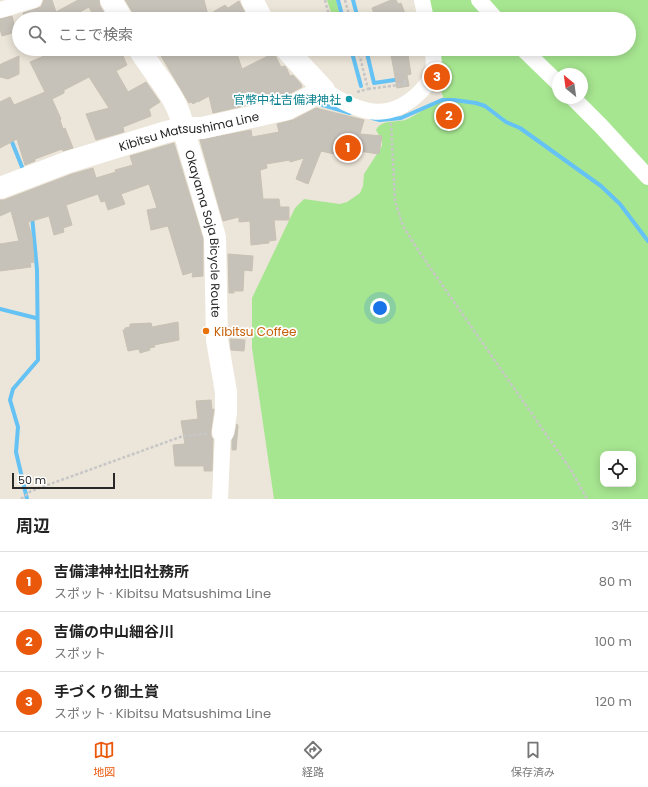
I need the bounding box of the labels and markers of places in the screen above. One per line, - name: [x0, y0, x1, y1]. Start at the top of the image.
- pin: 3: [424, 62, 450, 92]
- place label: 官幣中社吉備津神社: [233, 91, 341, 108]
- marker: 官幣中社吉備津神社: [344, 94, 354, 104]
- pin: 2: [436, 101, 462, 131]
- pin: 1: [335, 133, 361, 163]
- place label: Kibitsu Coffee: [214, 323, 296, 340]
- marker: Kibitsu Coffee: [201, 326, 211, 336]

